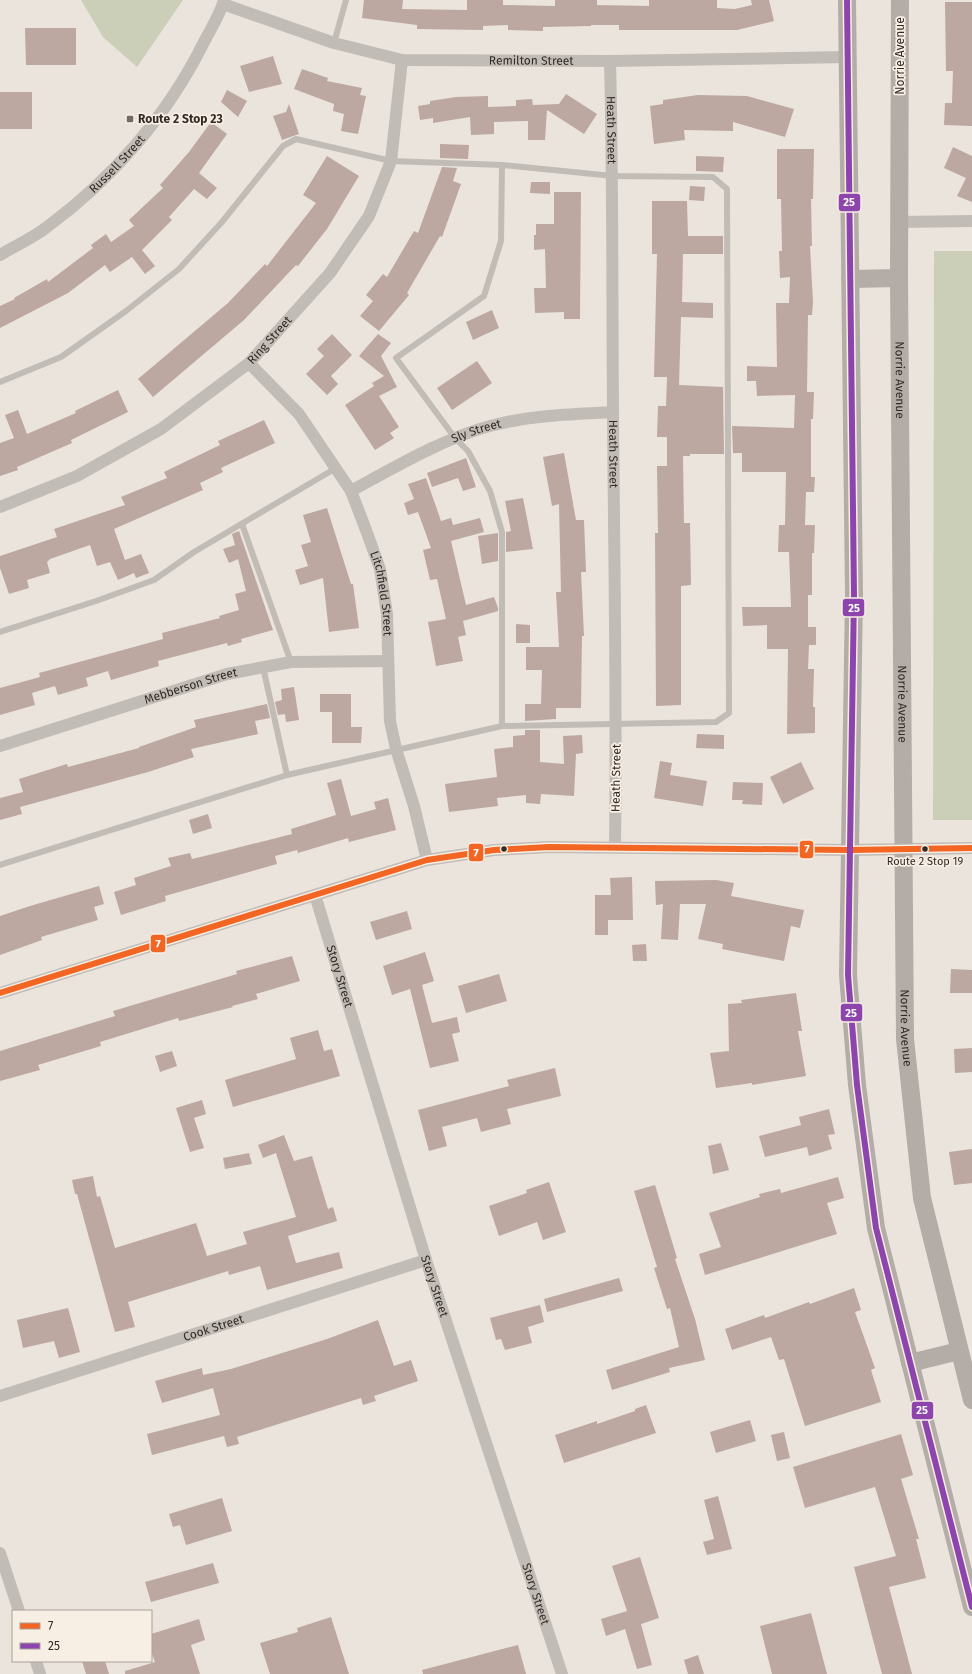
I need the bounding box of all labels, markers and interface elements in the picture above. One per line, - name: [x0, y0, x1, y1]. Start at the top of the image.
- street label: Norrie Avenue: [893, 17, 907, 95]
- street label: Remilton Street: [489, 53, 574, 68]
- street label: Heath Street: [604, 96, 619, 165]
- place label: Route 2 Stop 23: [138, 112, 223, 126]
- marker: Route 2 Stop 23: [125, 114, 135, 124]
- street label: Russell Street: [86, 132, 148, 196]
- line badge: 25: [838, 193, 861, 212]
- text: 25: [843, 196, 855, 209]
- street label: Ring Street: [244, 313, 295, 367]
- street label: Norrie Avenue: [892, 341, 907, 419]
- street label: Sly Street: [449, 416, 503, 446]
- street label: Heath Street: [606, 420, 621, 489]
- street label: Litchfield Street: [367, 549, 395, 637]
- line badge: 25: [842, 598, 865, 617]
- text: 25: [848, 602, 860, 615]
- street label: Mebberson Street: [142, 665, 239, 707]
- street label: Norrie Avenue: [895, 665, 910, 743]
- street label: Heath Street: [608, 743, 624, 812]
- line badge: 7: [799, 840, 814, 859]
- line badge: 7: [468, 843, 484, 862]
- text: 7: [804, 843, 810, 856]
- unlabelled marker: [499, 844, 509, 854]
- marker: Route 2 Stop 19: [920, 844, 930, 854]
- text: 7: [473, 847, 479, 860]
- place label: Route 2 Stop 19: [887, 855, 964, 868]
- line badge: 7: [150, 934, 166, 953]
- text: 7: [155, 938, 161, 951]
- street label: Story Street: [324, 944, 356, 1010]
- street label: Norrie Avenue: [898, 989, 915, 1067]
- line badge: 25: [840, 1003, 863, 1022]
- text: 25: [845, 1007, 857, 1020]
- street label: Story Street: [418, 1254, 451, 1319]
- street label: Cook Street: [182, 1312, 246, 1344]
- line badge: 25: [911, 1401, 934, 1420]
- text: 25: [916, 1404, 928, 1417]
- street label: Story Street: [519, 1561, 553, 1627]
- legend: [12, 1610, 152, 1662]
- text: 7: [48, 1619, 53, 1633]
- text: 25: [48, 1639, 60, 1653]

